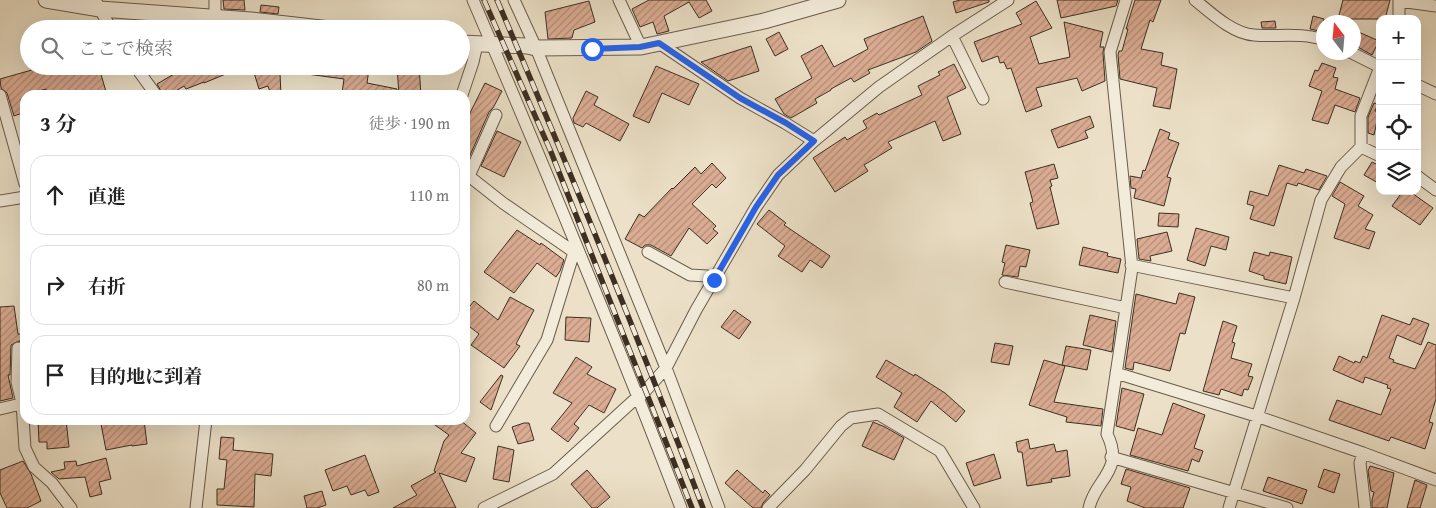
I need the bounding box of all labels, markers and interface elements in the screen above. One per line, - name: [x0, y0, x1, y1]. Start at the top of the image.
- north arrow: [1316, 15, 1361, 60]
- map controls: [1376, 15, 1421, 195]
- button: +: [1376, 15, 1421, 60]
- search box: [20, 20, 470, 75]
- icon: search: [38, 34, 66, 62]
- text: ここで検索: [78, 34, 173, 62]
- route start: [581, 38, 604, 61]
- button: −: [1376, 60, 1421, 105]
- button: locate: [1376, 105, 1421, 150]
- text: 3 分: [40, 108, 77, 139]
- text: 徒歩 · 190 m: [369, 111, 450, 135]
- button: layers: [1376, 150, 1421, 195]
- icon: ahead: [41, 181, 69, 209]
- text: 直進: [88, 182, 126, 210]
- text: 110 m: [409, 183, 449, 207]
- route end: [703, 269, 726, 292]
- icon: right: [41, 271, 69, 299]
- text: 右折: [88, 272, 126, 300]
- text: 80 m: [417, 273, 449, 297]
- icon: arrive: [41, 361, 69, 389]
- text: 目的地に到着: [88, 362, 202, 390]

